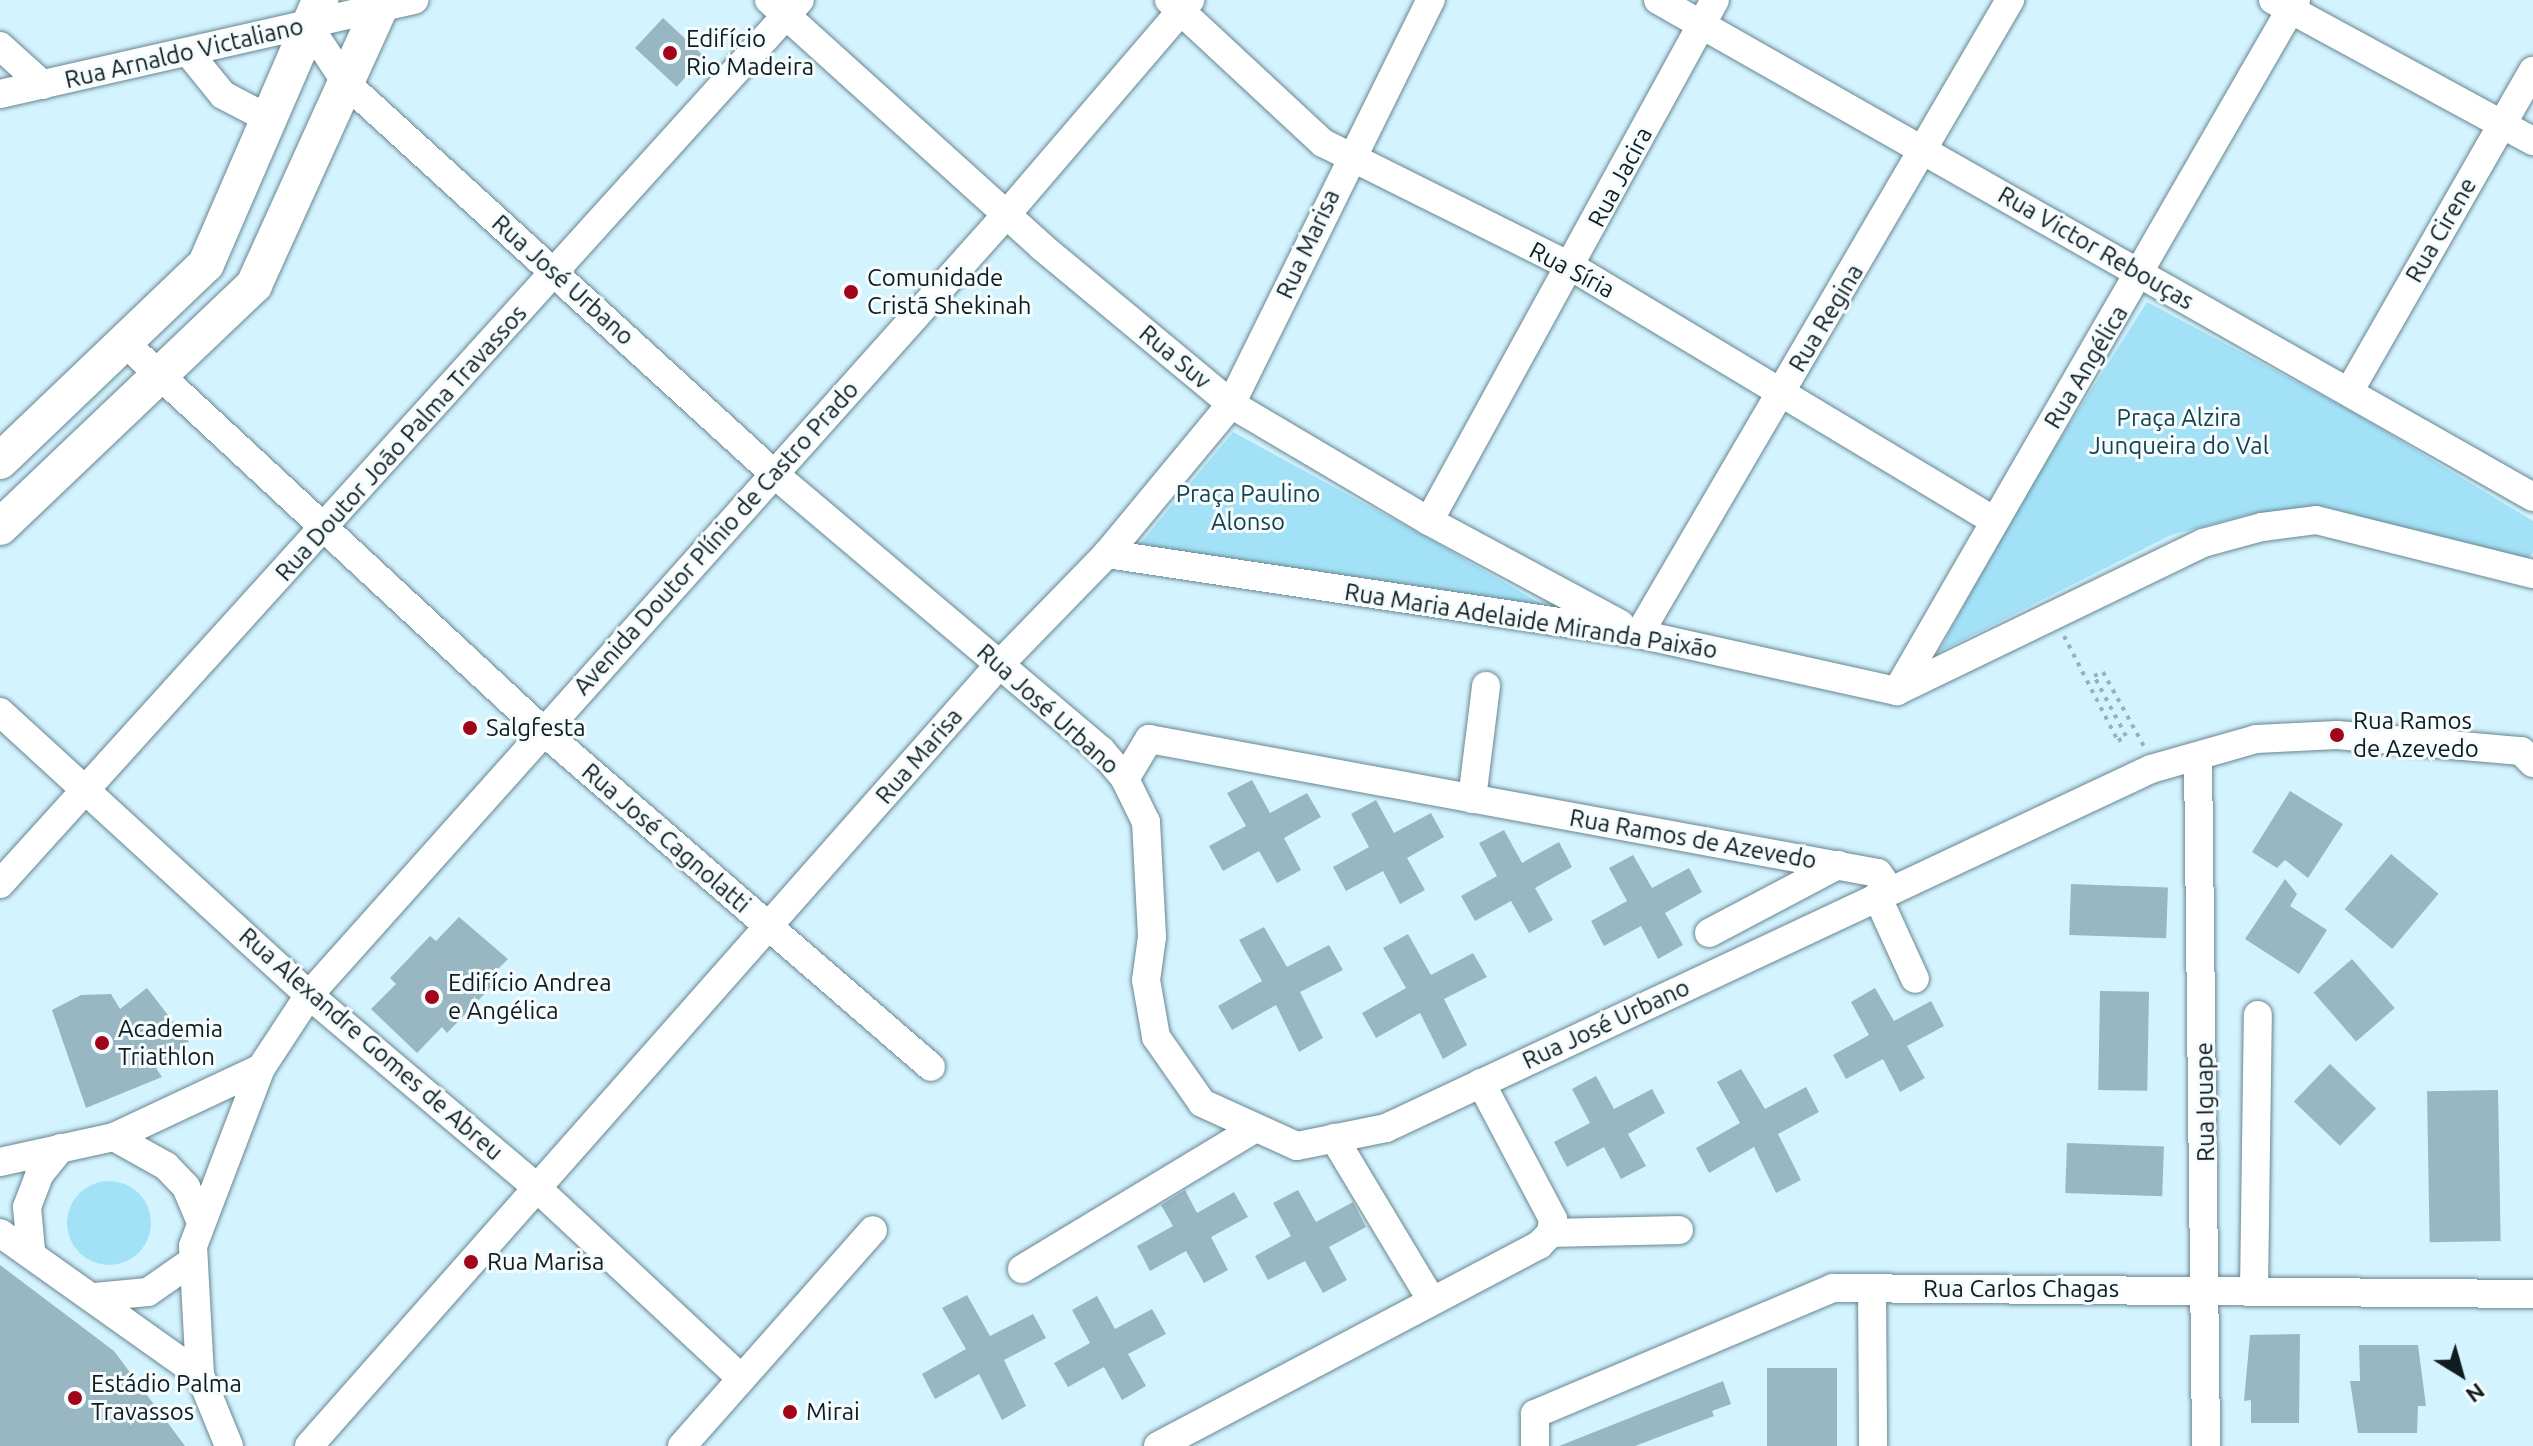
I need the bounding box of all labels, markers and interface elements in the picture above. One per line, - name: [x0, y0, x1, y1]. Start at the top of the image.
- street label: Rua Arnaldo Victaliano: [62, 12, 306, 94]
- place label: Edifício Rio Madeira: [686, 25, 814, 81]
- marker: Edifício Rio Madeira: [661, 44, 679, 62]
- street label: Rua Jacira: [1582, 122, 1658, 232]
- street label: Rua Cirene: [2399, 172, 2483, 288]
- street label: Rua Victor Rebouças: [1993, 180, 2199, 316]
- street label: Rua Marisa: [1270, 185, 1346, 303]
- street label: Rua José Urbano: [486, 209, 640, 351]
- street label: Rua Síria: [1525, 236, 1619, 304]
- street label: Rua Regina: [1783, 259, 1869, 377]
- place label: Comunidade Cristã Shekinah: [867, 264, 1031, 320]
- marker: Comunidade Cristã Shekinah: [842, 283, 860, 301]
- street label: Rua Doutor João Palma Travassos: [269, 299, 533, 587]
- street label: Rua Angélica: [2038, 300, 2134, 434]
- street label: Rua Suv: [1133, 319, 1217, 395]
- street label: Avenida Doutor Plínio de Castro Prado: [567, 375, 865, 701]
- park label: Praça Alzira Junqueira do Val: [2089, 404, 2269, 460]
- park label: Praça Paulino Alonso: [1176, 480, 1320, 536]
- street label: Rua Maria Adelaide Miranda Paixão: [1343, 577, 1719, 665]
- street label: Rua José Urbano: [971, 638, 1125, 780]
- street label: Rua Marisa: [870, 702, 968, 810]
- place label: Rua Ramos de Azevedo: [2353, 707, 2479, 763]
- place label: Salgfesta: [486, 714, 586, 742]
- marker: Salgfesta: [461, 719, 479, 737]
- marker: Rua Ramos de Azevedo: [2328, 726, 2346, 744]
- street label: Rua José Cagnolatti: [576, 757, 756, 919]
- street label: Rua Ramos de Azevedo: [1567, 803, 1819, 875]
- street label: Rua Alexandre Gomes de Abreu: [233, 922, 509, 1166]
- place label: Edifício Andrea e Angélica: [448, 969, 612, 1025]
- street label: Rua José Urbano: [1518, 973, 1694, 1075]
- marker: Edifício Andrea e Angélica: [423, 988, 441, 1006]
- place label: Academia Triathlon: [118, 1015, 223, 1071]
- marker: Academia Triathlon: [93, 1034, 111, 1052]
- street label: Rua Iguape: [2190, 1042, 2220, 1162]
- place label: Rua Marisa: [487, 1248, 604, 1276]
- marker: Rua Marisa: [462, 1253, 480, 1271]
- street label: Rua Carlos Chagas: [1923, 1275, 2119, 1303]
- north arrow: [2421, 1334, 2501, 1414]
- place label: Estádio Palma Travassos: [91, 1370, 242, 1426]
- text: N: [2462, 1379, 2490, 1408]
- marker: Estádio Palma Travassos: [66, 1389, 84, 1407]
- place label: Mirai: [806, 1398, 860, 1426]
- marker: Mirai: [781, 1403, 799, 1421]

